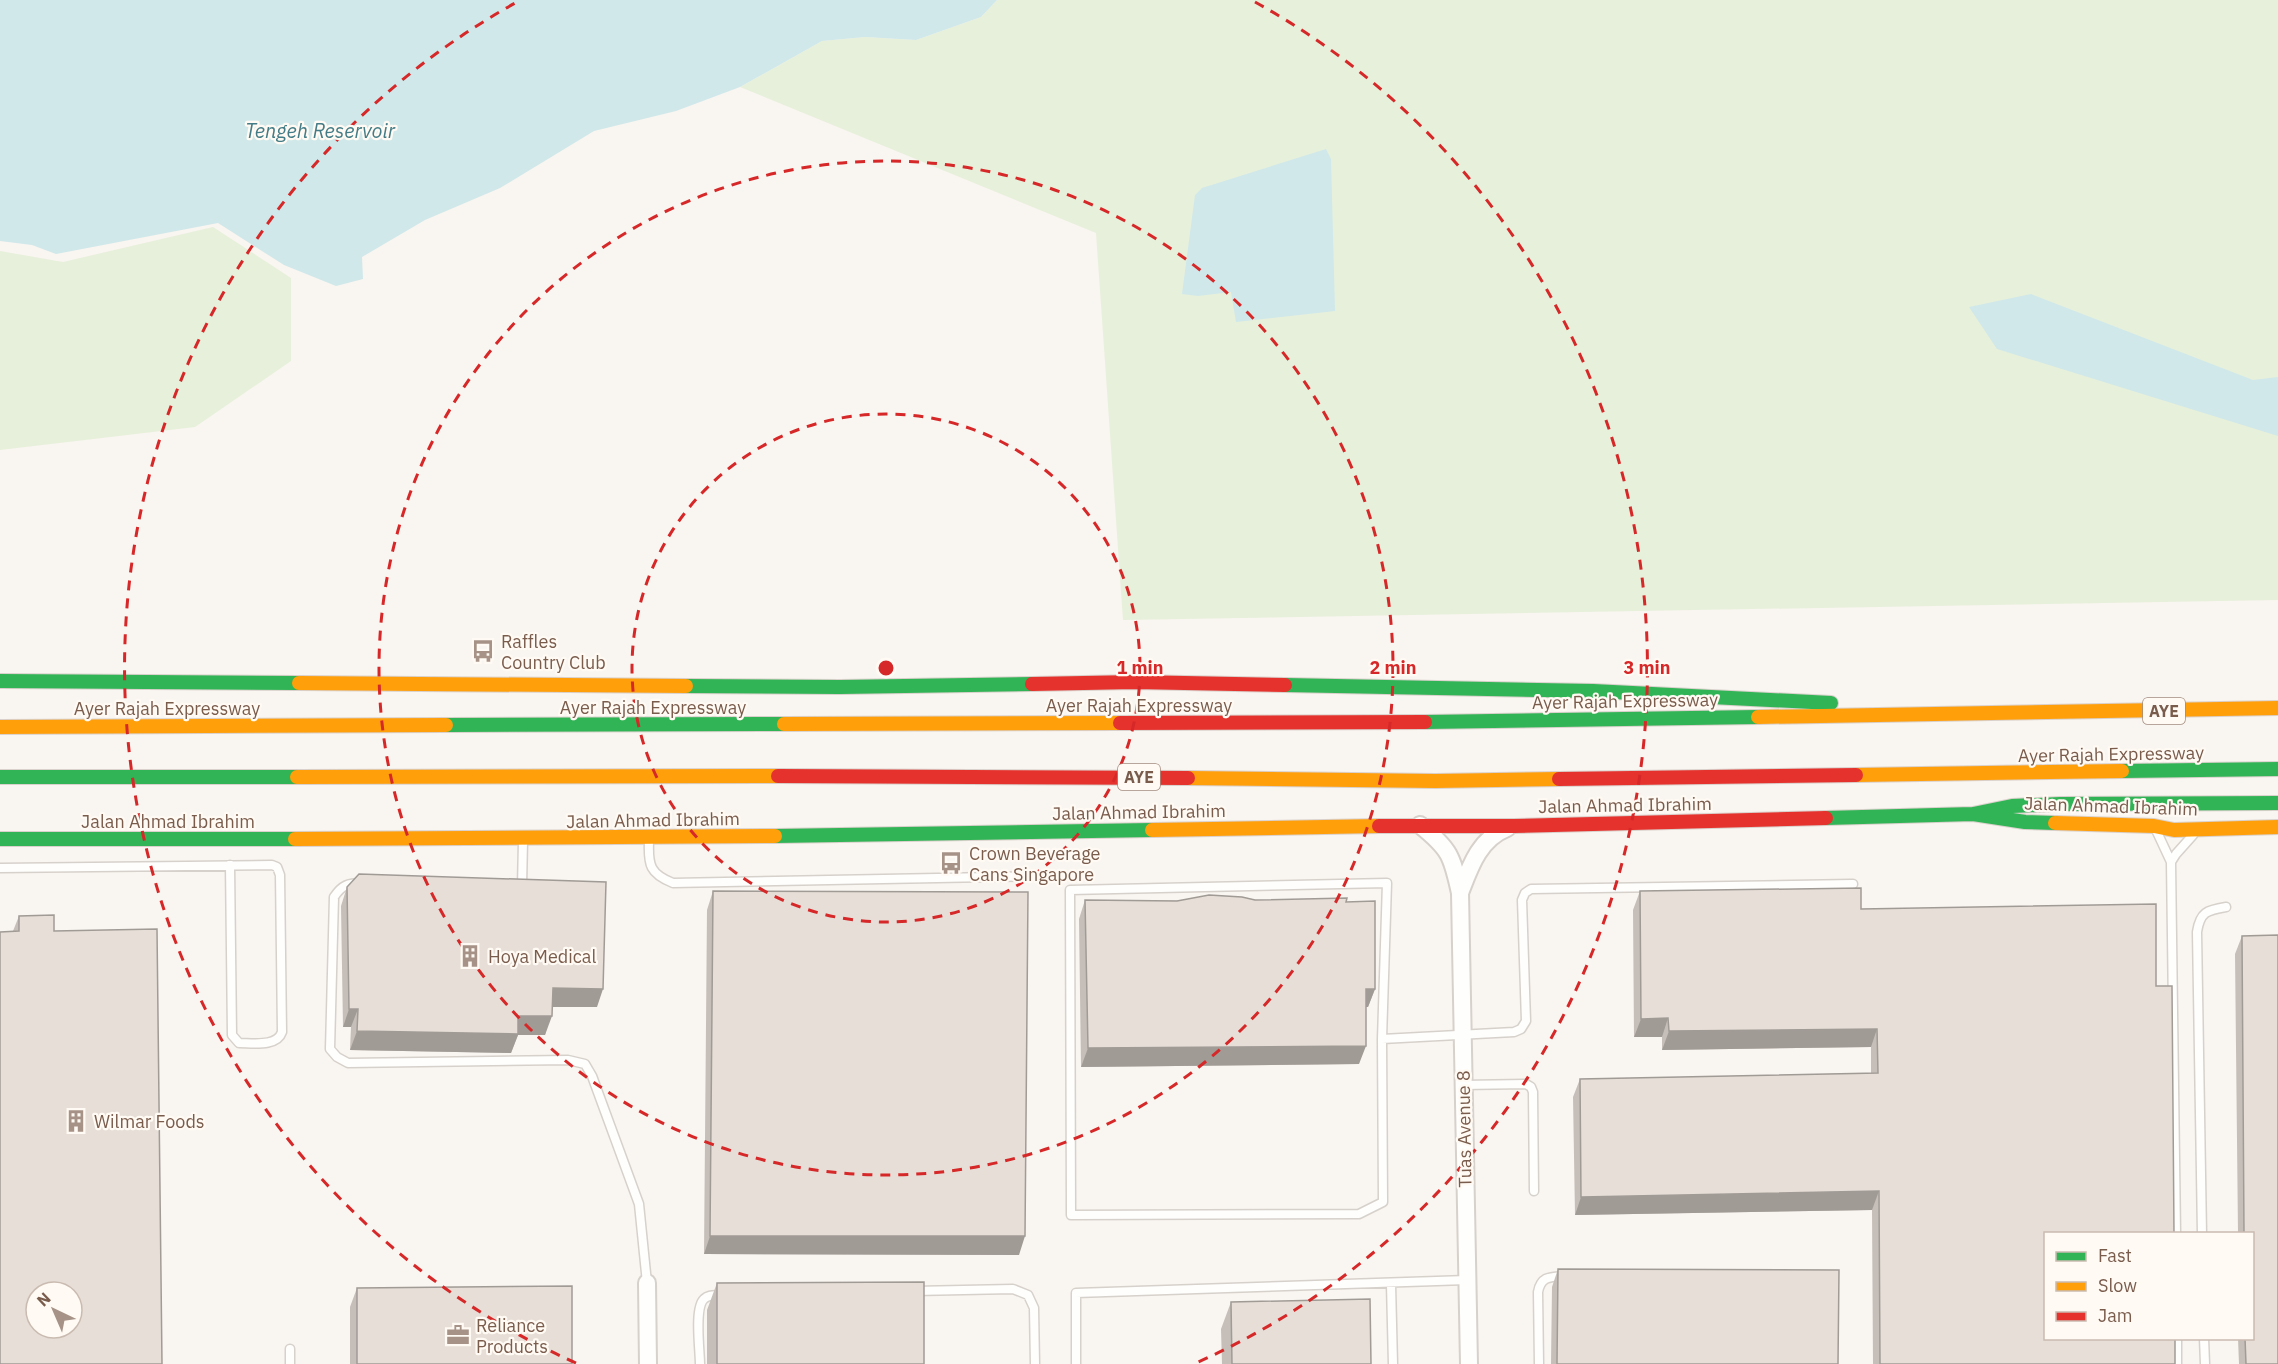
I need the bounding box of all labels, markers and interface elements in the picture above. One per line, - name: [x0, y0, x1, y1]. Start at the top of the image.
- water label: Tengeh Reservoir: [245, 117, 396, 144]
- place label: Raffles Country Club: [501, 630, 606, 674]
- bus stop icon: Raffles Country Club: [470, 638, 496, 664]
- text: 1 min: [1116, 656, 1164, 679]
- text: 2 min: [1369, 656, 1417, 679]
- text: 3 min: [1623, 656, 1671, 679]
- centre of rings: [876, 658, 896, 678]
- street label: Ayer Rajah Expressway: [1532, 688, 1718, 714]
- street label: Ayer Rajah Expressway: [1046, 694, 1232, 717]
- street label: Ayer Rajah Expressway: [560, 696, 746, 719]
- street label: Ayer Rajah Expressway: [74, 697, 260, 720]
- road number: AYE: [2143, 698, 2185, 724]
- street label: Ayer Rajah Expressway: [2018, 741, 2204, 767]
- road number: AYE: [1118, 764, 1160, 790]
- street label: Jalan Ahmad Ibrahim: [2024, 791, 2198, 821]
- street label: Jalan Ahmad Ibrahim: [1538, 792, 1712, 818]
- street label: Jalan Ahmad Ibrahim: [1052, 799, 1226, 825]
- street label: Jalan Ahmad Ibrahim: [566, 807, 740, 833]
- street label: Jalan Ahmad Ibrahim: [81, 810, 255, 833]
- place label: Crown Beverage Cans Singapore: [969, 842, 1101, 886]
- bus stop icon: Crown Beverage Cans Singapore: [938, 850, 964, 876]
- building icon: Hoya Medical: [457, 943, 483, 969]
- place label: Hoya Medical: [488, 945, 596, 968]
- street label: Tuas Avenue 8: [1451, 1070, 1477, 1188]
- building icon: Wilmar Foods: [63, 1108, 89, 1134]
- place label: Wilmar Foods: [94, 1110, 205, 1133]
- legend: [2044, 1232, 2254, 1340]
- text: Fast: [2098, 1244, 2132, 1267]
- text: Slow: [2098, 1274, 2137, 1297]
- north arrow: [24, 1280, 84, 1340]
- text: N: [32, 1288, 55, 1310]
- text: Jam: [2098, 1304, 2133, 1327]
- place label: Reliance Products: [476, 1314, 548, 1358]
- office icon: Reliance Products: [445, 1322, 471, 1348]

